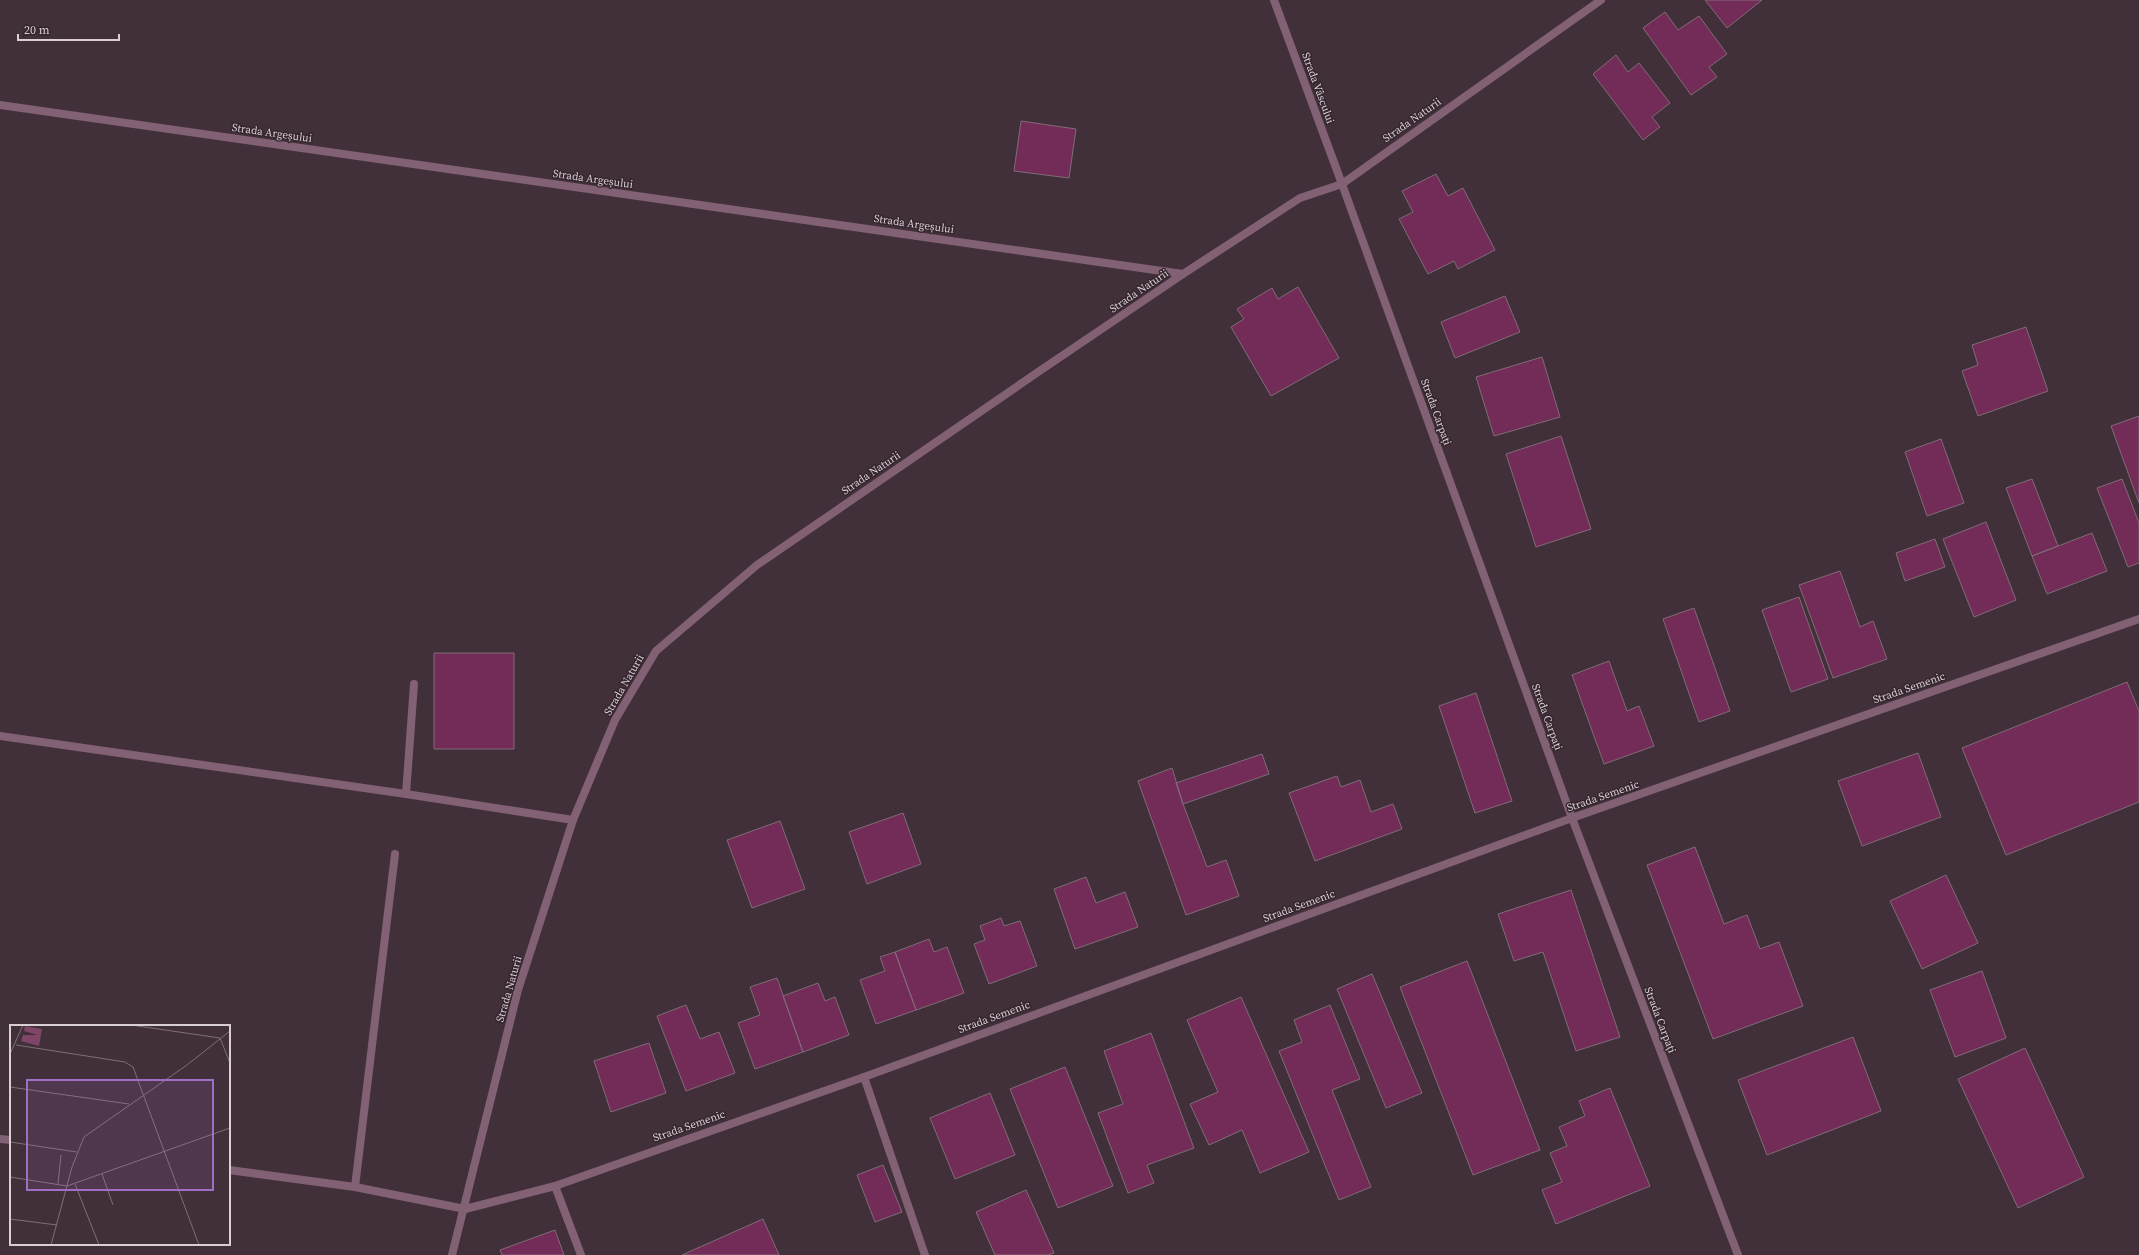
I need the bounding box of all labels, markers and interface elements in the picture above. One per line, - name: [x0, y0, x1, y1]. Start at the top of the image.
- scale bar: [18, 16, 119, 42]
- text: 20 m: [24, 22, 50, 38]
- street label: Strada Vâscului: [1298, 50, 1338, 126]
- street label: Strada Naturii: [1380, 94, 1444, 146]
- street label: Strada Argeșului: [231, 120, 313, 146]
- street label: Strada Argeșului: [552, 166, 634, 192]
- street label: Strada Argeșului: [873, 211, 955, 237]
- street label: Strada Naturii: [1107, 266, 1171, 316]
- street label: Strada Carpați: [1417, 377, 1455, 447]
- street label: Strada Naturii: [839, 448, 903, 498]
- street label: Strada Naturii: [600, 652, 648, 718]
- street label: Strada Semenic: [1871, 668, 1948, 707]
- street label: Strada Carpați: [1528, 682, 1566, 752]
- street label: Strada Semenic: [1565, 776, 1642, 815]
- street label: Strada Semenic: [1261, 886, 1338, 926]
- street label: Strada Naturii: [492, 954, 526, 1024]
- street label: Strada Carpați: [1641, 985, 1679, 1055]
- street label: Strada Semenic: [956, 997, 1033, 1037]
- inset map: [10, 1025, 230, 1245]
- street label: Strada Semenic: [651, 1106, 728, 1145]

